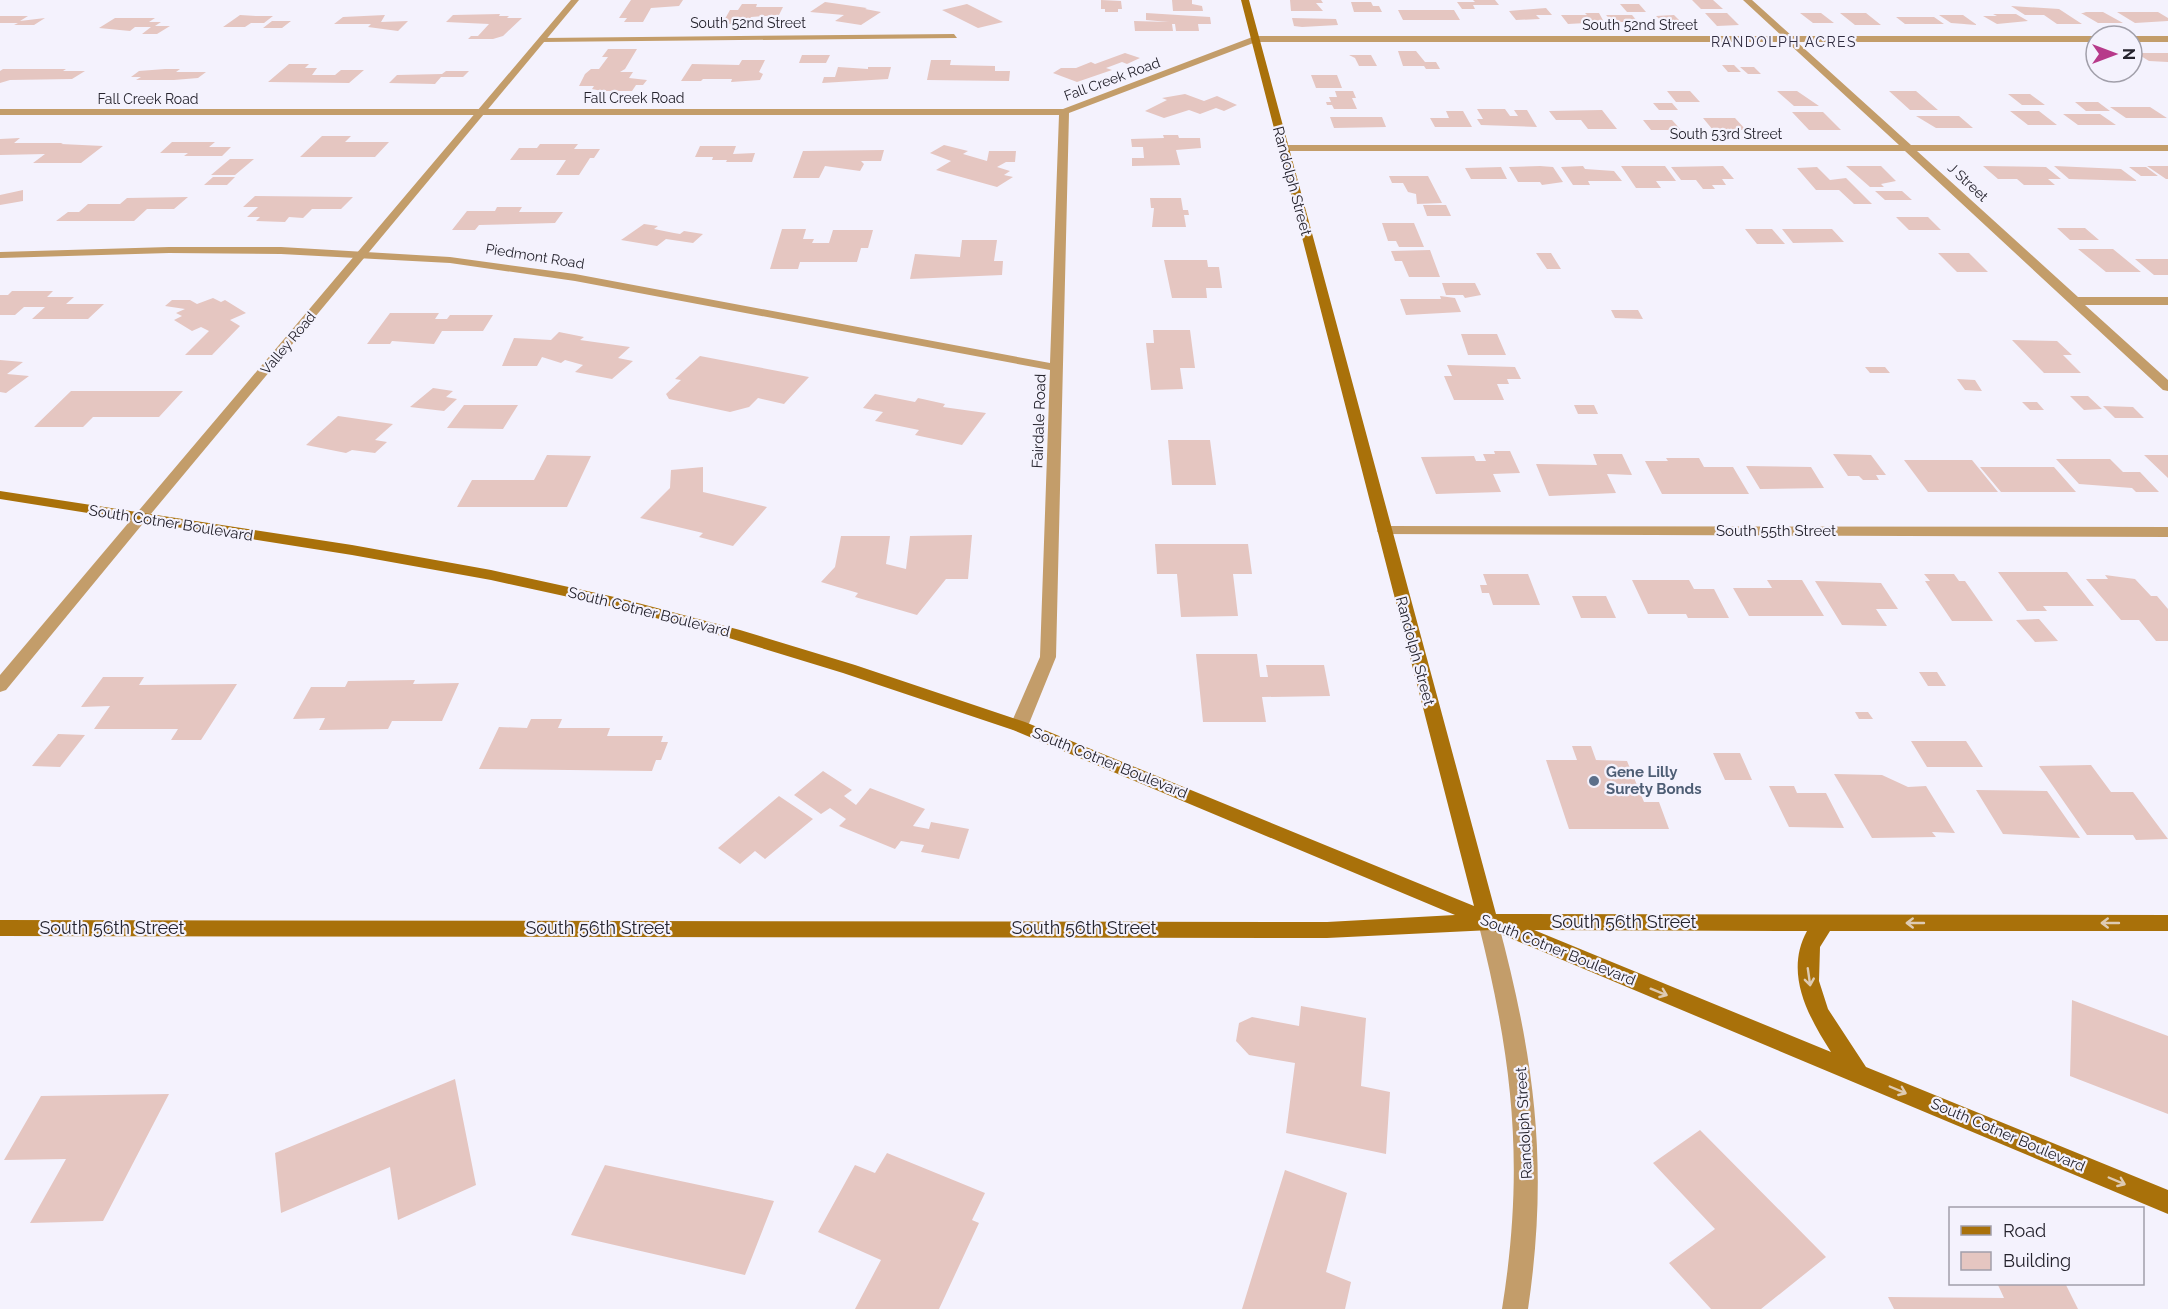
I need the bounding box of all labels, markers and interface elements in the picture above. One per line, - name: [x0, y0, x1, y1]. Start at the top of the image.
- street label: South 52nd Street: [690, 15, 806, 31]
- street label: South 52nd Street: [1582, 17, 1698, 33]
- north arrow: [2084, 24, 2144, 84]
- district label: RANDOLPH ACRES: [1711, 34, 1857, 50]
- text: N: [2119, 48, 2138, 60]
- street label: Fall Creek Road: [1062, 54, 1162, 104]
- street label: Fall Creek Road: [583, 90, 685, 106]
- street label: Fall Creek Road: [97, 91, 199, 107]
- street label: Randolph Street: [1269, 124, 1315, 238]
- street label: South 53rd Street: [1670, 126, 1783, 142]
- street label: J Street: [1945, 159, 1992, 205]
- street label: Piedmont Road: [484, 240, 586, 272]
- street label: Valley Road: [257, 309, 319, 377]
- street label: Fairdale Road: [1028, 373, 1050, 469]
- street label: South Cotner Boulevard: [88, 501, 254, 545]
- street label: South 55th Street: [1716, 522, 1836, 540]
- street label: South Cotner Boulevard: [566, 583, 732, 641]
- street label: Randolph Street: [1392, 594, 1438, 708]
- street label: South Cotner Boulevard: [1030, 724, 1190, 802]
- place label: Gene Lilly Surety Bonds: [1606, 763, 1702, 798]
- marker: Gene Lilly Surety Bonds: [1587, 774, 1601, 788]
- street label: South Cotner Boulevard: [1478, 911, 1638, 989]
- street label: South 56th Street: [1551, 911, 1697, 932]
- street label: South 56th Street: [39, 917, 185, 938]
- street label: South 56th Street: [525, 917, 671, 938]
- street label: South 56th Street: [1011, 917, 1157, 938]
- one-way arrow: [1905, 917, 1925, 929]
- one-way arrow: [2100, 917, 2120, 929]
- one-way arrow: [1803, 967, 1814, 986]
- one-way arrow: [1650, 987, 1668, 998]
- street label: Randolph Street: [1512, 1066, 1536, 1180]
- one-way arrow: [1889, 1085, 1907, 1096]
- street label: South Cotner Boulevard: [1928, 1094, 2088, 1176]
- one-way arrow: [2107, 1176, 2125, 1187]
- legend: [1949, 1207, 2144, 1285]
- text: Road: [2003, 1220, 2046, 1241]
- text: Building: [2003, 1250, 2071, 1271]

